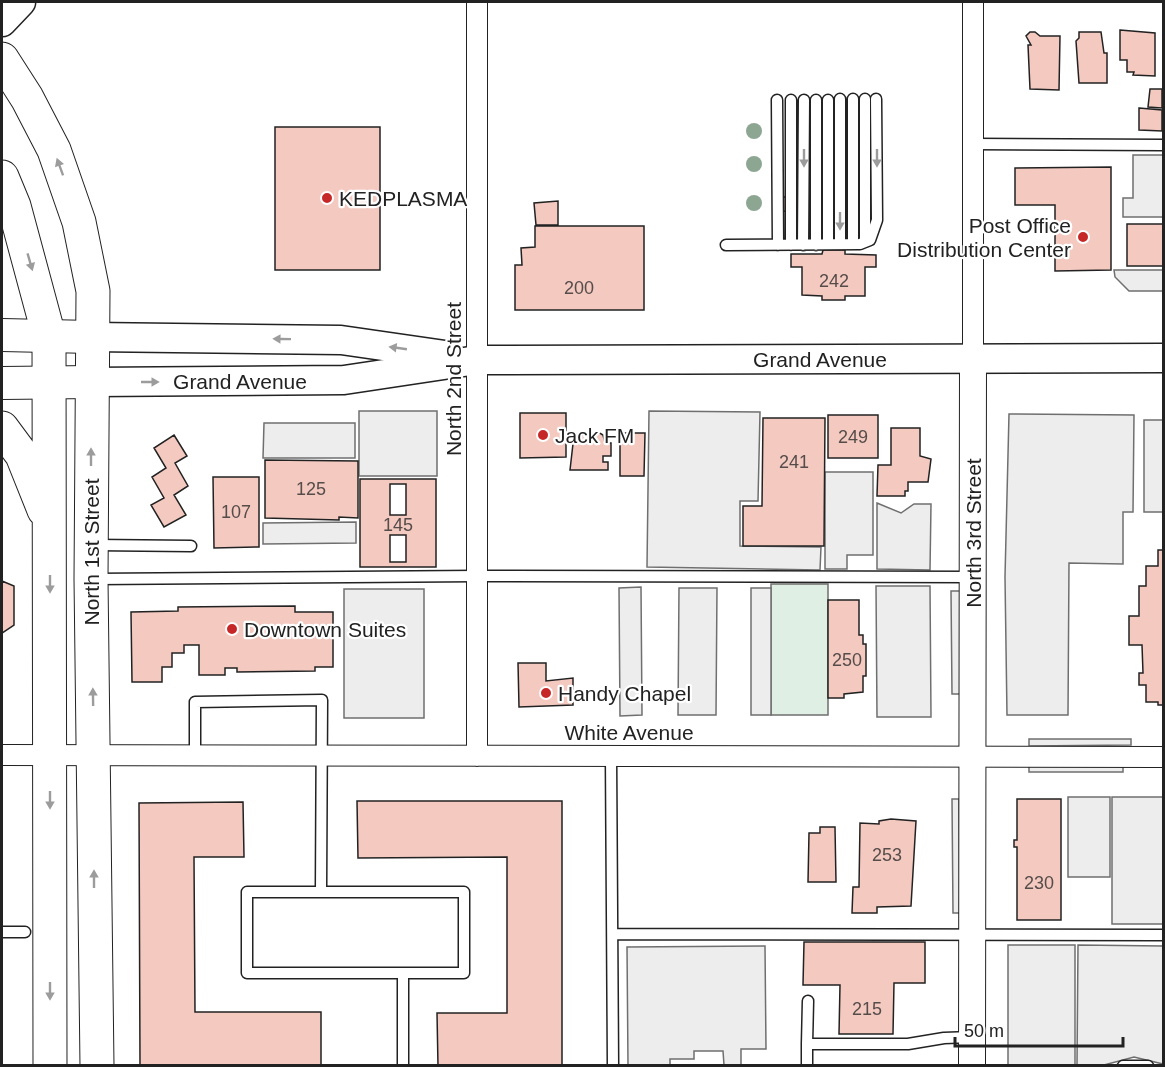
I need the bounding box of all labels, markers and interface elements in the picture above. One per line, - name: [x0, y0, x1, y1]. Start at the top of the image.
- one-way arrow: [872, 148, 882, 167]
- one-way arrow: [799, 149, 809, 168]
- one-way arrow: [55, 158, 65, 176]
- place label: KEDPLASMA: [339, 187, 467, 210]
- marker: KEDPLASMA: [320, 191, 334, 205]
- one-way arrow: [835, 211, 845, 230]
- place label: Post Office Distribution Center: [897, 214, 1071, 261]
- marker: Post Office Distribution Center: [1076, 230, 1090, 244]
- one-way arrow: [25, 253, 35, 271]
- house number: 242: [819, 271, 849, 291]
- house number: 200: [564, 278, 594, 298]
- street label: North 2nd Street: [442, 302, 465, 456]
- one-way arrow: [273, 334, 292, 344]
- one-way arrow: [389, 344, 408, 353]
- street label: Grand Avenue: [753, 348, 887, 371]
- street label: Grand Avenue: [173, 370, 307, 393]
- one-way arrow: [141, 377, 160, 387]
- place label: Jack FM: [555, 424, 634, 447]
- house number: 249: [838, 427, 868, 447]
- marker: Jack FM: [536, 428, 550, 442]
- one-way arrow: [86, 448, 96, 467]
- house number: 241: [779, 452, 809, 472]
- street label: North 3rd Street: [962, 458, 985, 608]
- street label: North 1st Street: [80, 478, 103, 626]
- house number: 125: [296, 479, 326, 499]
- house number: 107: [221, 502, 251, 522]
- house number: 145: [383, 515, 413, 535]
- one-way arrow: [45, 575, 55, 594]
- place label: Downtown Suites: [244, 618, 406, 641]
- marker: Downtown Suites: [225, 622, 239, 636]
- house number: 250: [832, 650, 862, 670]
- place label: Handy Chapel: [558, 682, 691, 705]
- marker: Handy Chapel: [539, 686, 553, 700]
- one-way arrow: [88, 688, 98, 707]
- street label: White Avenue: [564, 721, 694, 744]
- one-way arrow: [45, 791, 55, 810]
- house number: 253: [872, 845, 902, 865]
- one-way arrow: [89, 869, 99, 888]
- house number: 230: [1024, 873, 1054, 893]
- one-way arrow: [45, 981, 55, 1000]
- house number: 215: [852, 999, 882, 1019]
- scale bar: [955, 1010, 1123, 1048]
- text: 50 m: [964, 1021, 1004, 1041]

